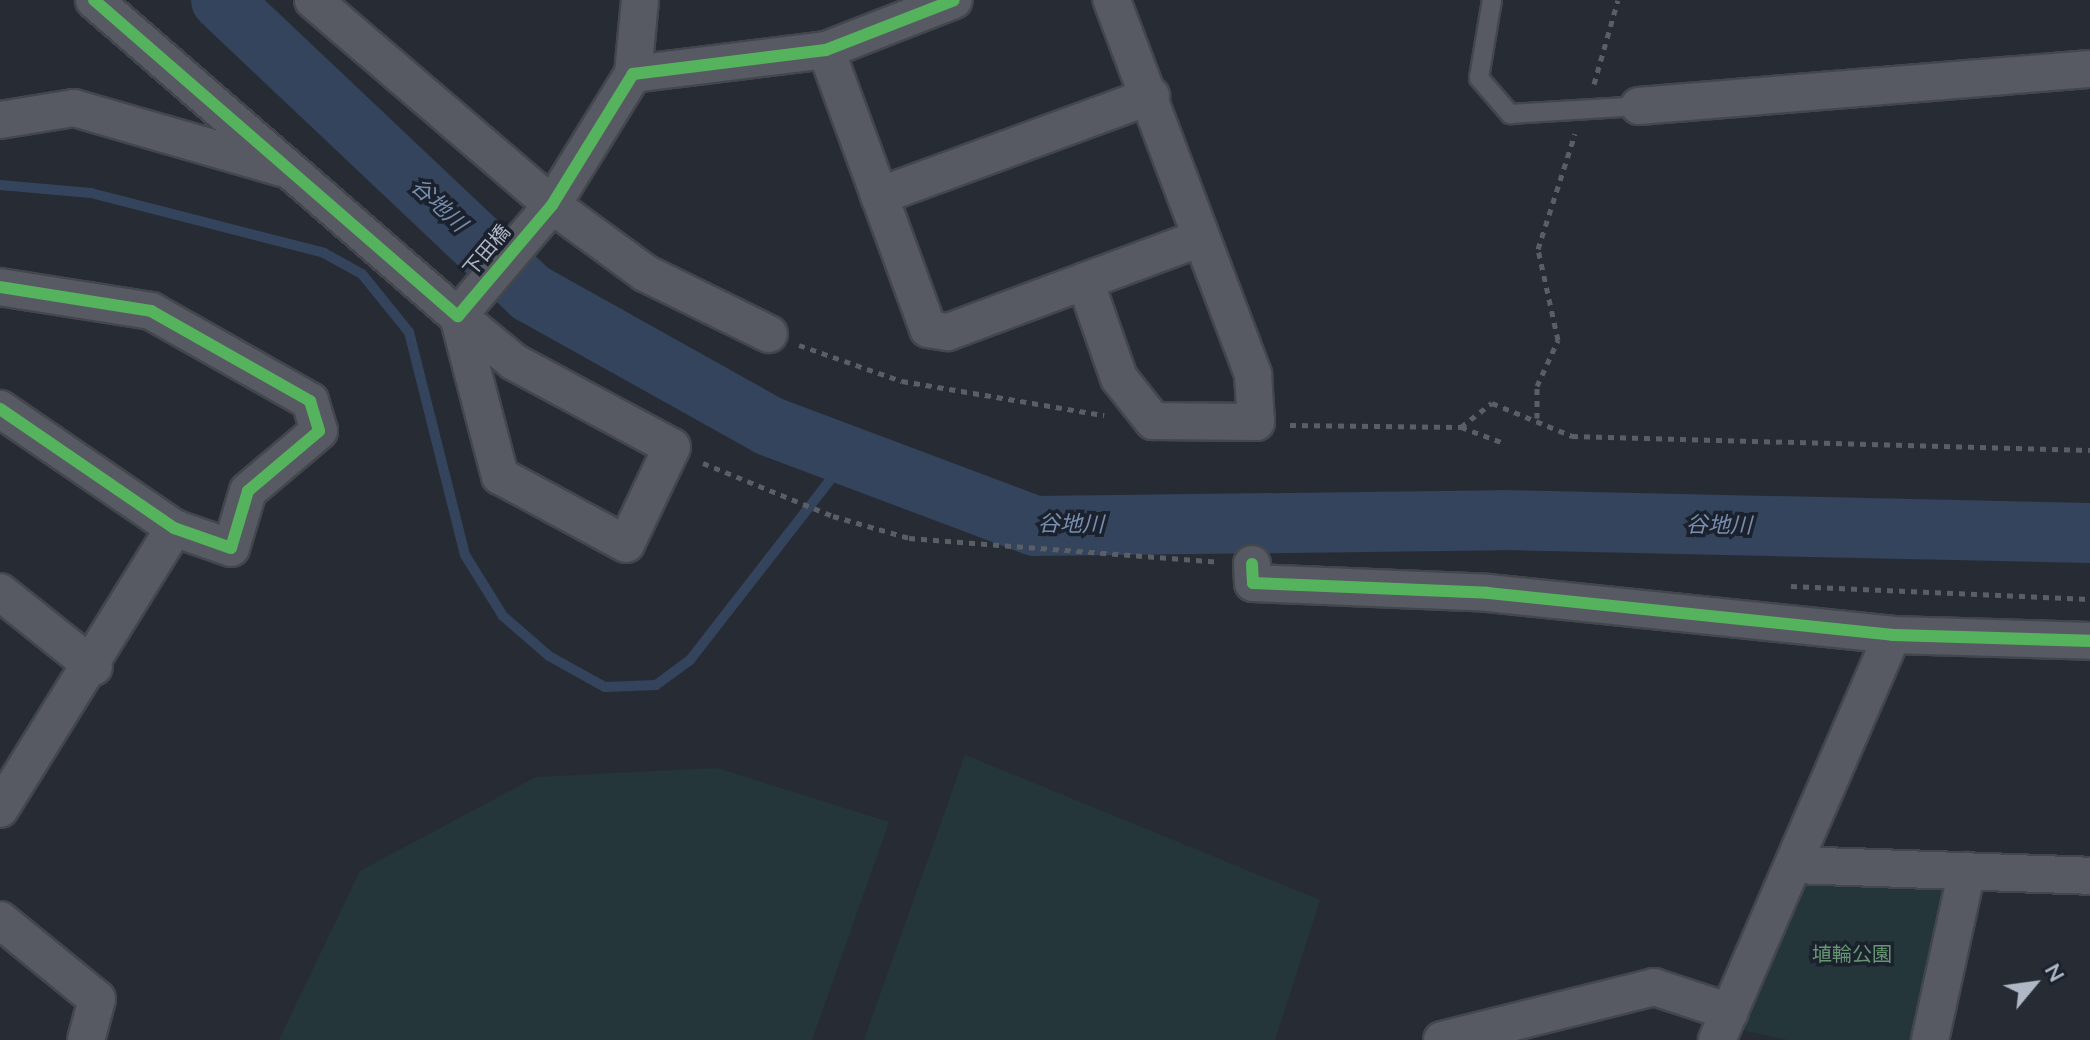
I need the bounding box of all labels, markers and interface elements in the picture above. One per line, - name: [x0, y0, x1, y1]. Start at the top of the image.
- water label: 谷地川: [406, 173, 472, 237]
- street label: 下田橋: [458, 219, 514, 281]
- water label: 谷地川: [1038, 510, 1104, 538]
- water label: 谷地川: [1686, 511, 1752, 539]
- park label: 埴輪公園: [1812, 941, 1892, 965]
- north arrow: [1994, 944, 2074, 1024]
- text: N: [2039, 958, 2071, 986]

